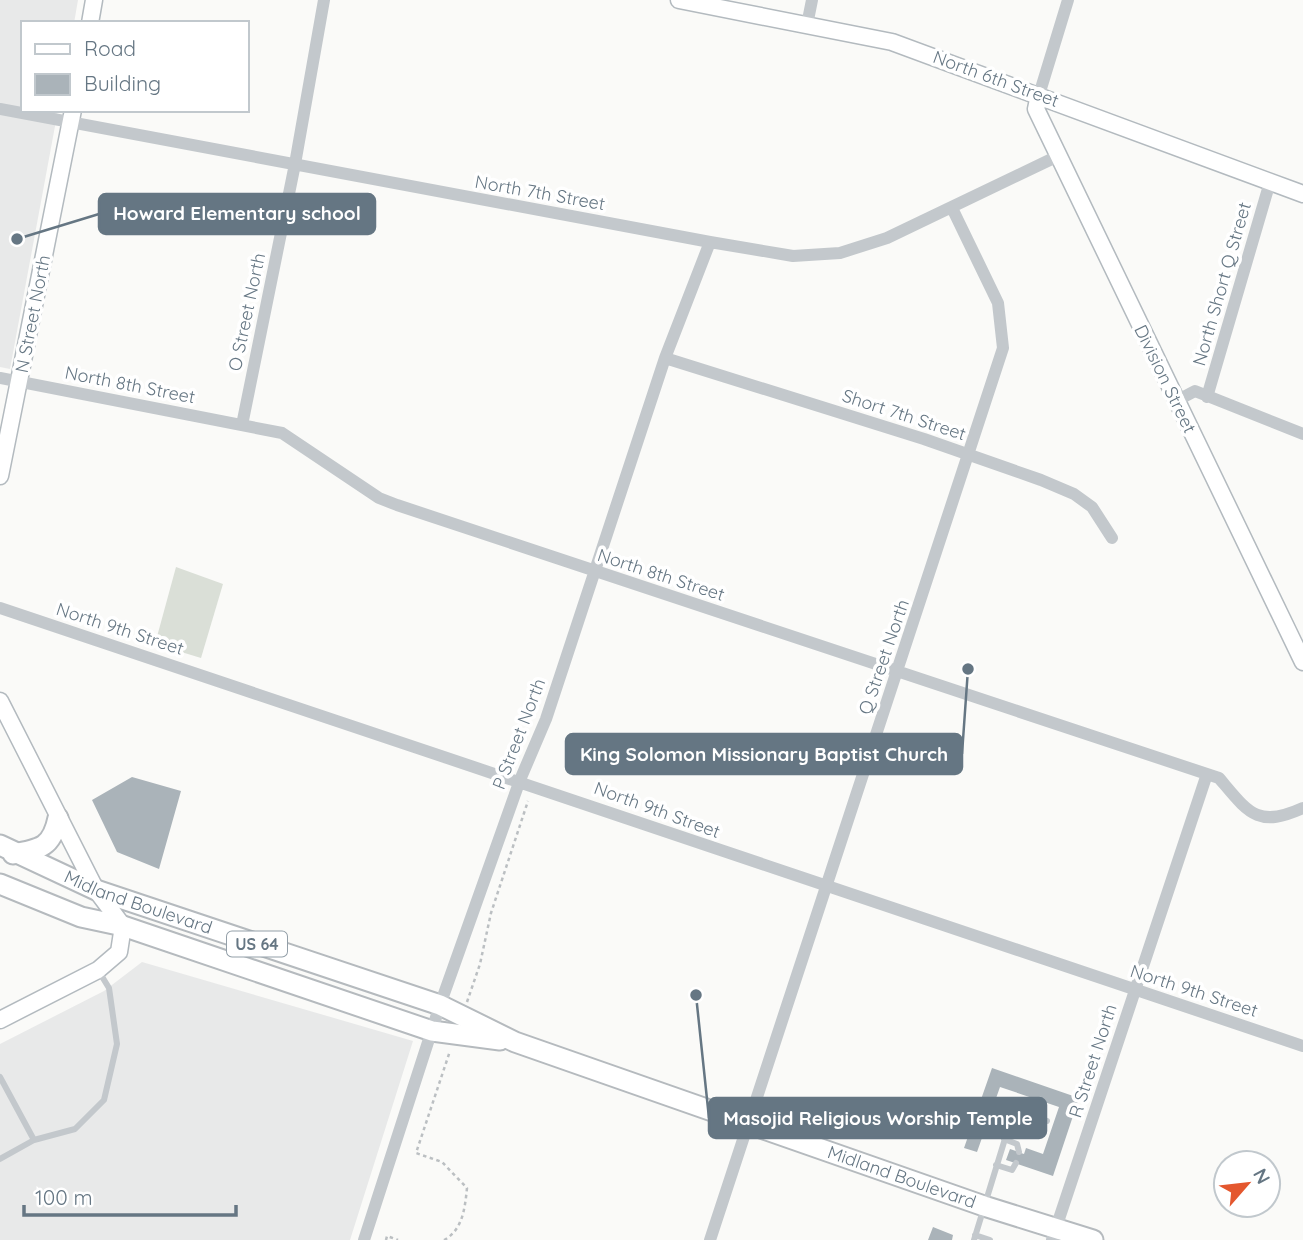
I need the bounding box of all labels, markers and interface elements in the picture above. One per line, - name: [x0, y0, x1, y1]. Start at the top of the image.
- legend: [21, 21, 248, 112]
- text: Road: [84, 35, 136, 61]
- street label: North 6th Street: [930, 45, 1062, 112]
- text: Building: [84, 70, 161, 96]
- street label: North 7th Street: [473, 170, 607, 215]
- callout: Howard Elementary school: [99, 194, 375, 234]
- street label: North Short Q Street: [1187, 199, 1256, 368]
- text: Howard Elementary school: [113, 201, 361, 225]
- street label: O Street North: [223, 251, 270, 373]
- street label: N Street North: [10, 253, 55, 375]
- street label: Division Street: [1129, 321, 1202, 437]
- street label: North 8th Street: [63, 361, 197, 408]
- street label: Short 7th Street: [839, 384, 969, 445]
- street label: North 8th Street: [595, 543, 728, 606]
- street label: Q Street North: [853, 596, 914, 717]
- street label: North 9th Street: [54, 597, 187, 660]
- street label: P Street North: [487, 675, 550, 793]
- callout: King Solomon Missionary Baptist Church: [566, 734, 962, 774]
- text: King Solomon Missionary Baptist Church: [580, 742, 948, 766]
- street label: North 9th Street: [591, 776, 723, 843]
- street label: Midland Boulevard: [61, 865, 215, 939]
- road number: US 64: [227, 932, 287, 956]
- street label: North 9th Street: [1128, 959, 1261, 1022]
- street label: R Street North: [1063, 1001, 1122, 1121]
- callout: Masojid Religious Worship Temple: [709, 1098, 1046, 1138]
- text: Masojid Religious Worship Temple: [723, 1106, 1033, 1130]
- street label: Midland Boulevard: [825, 1140, 979, 1213]
- north arrow: [1212, 1149, 1282, 1219]
- text: N: [1248, 1164, 1276, 1188]
- scale bar: [24, 1174, 236, 1218]
- text: 100 m: [35, 1184, 93, 1210]

